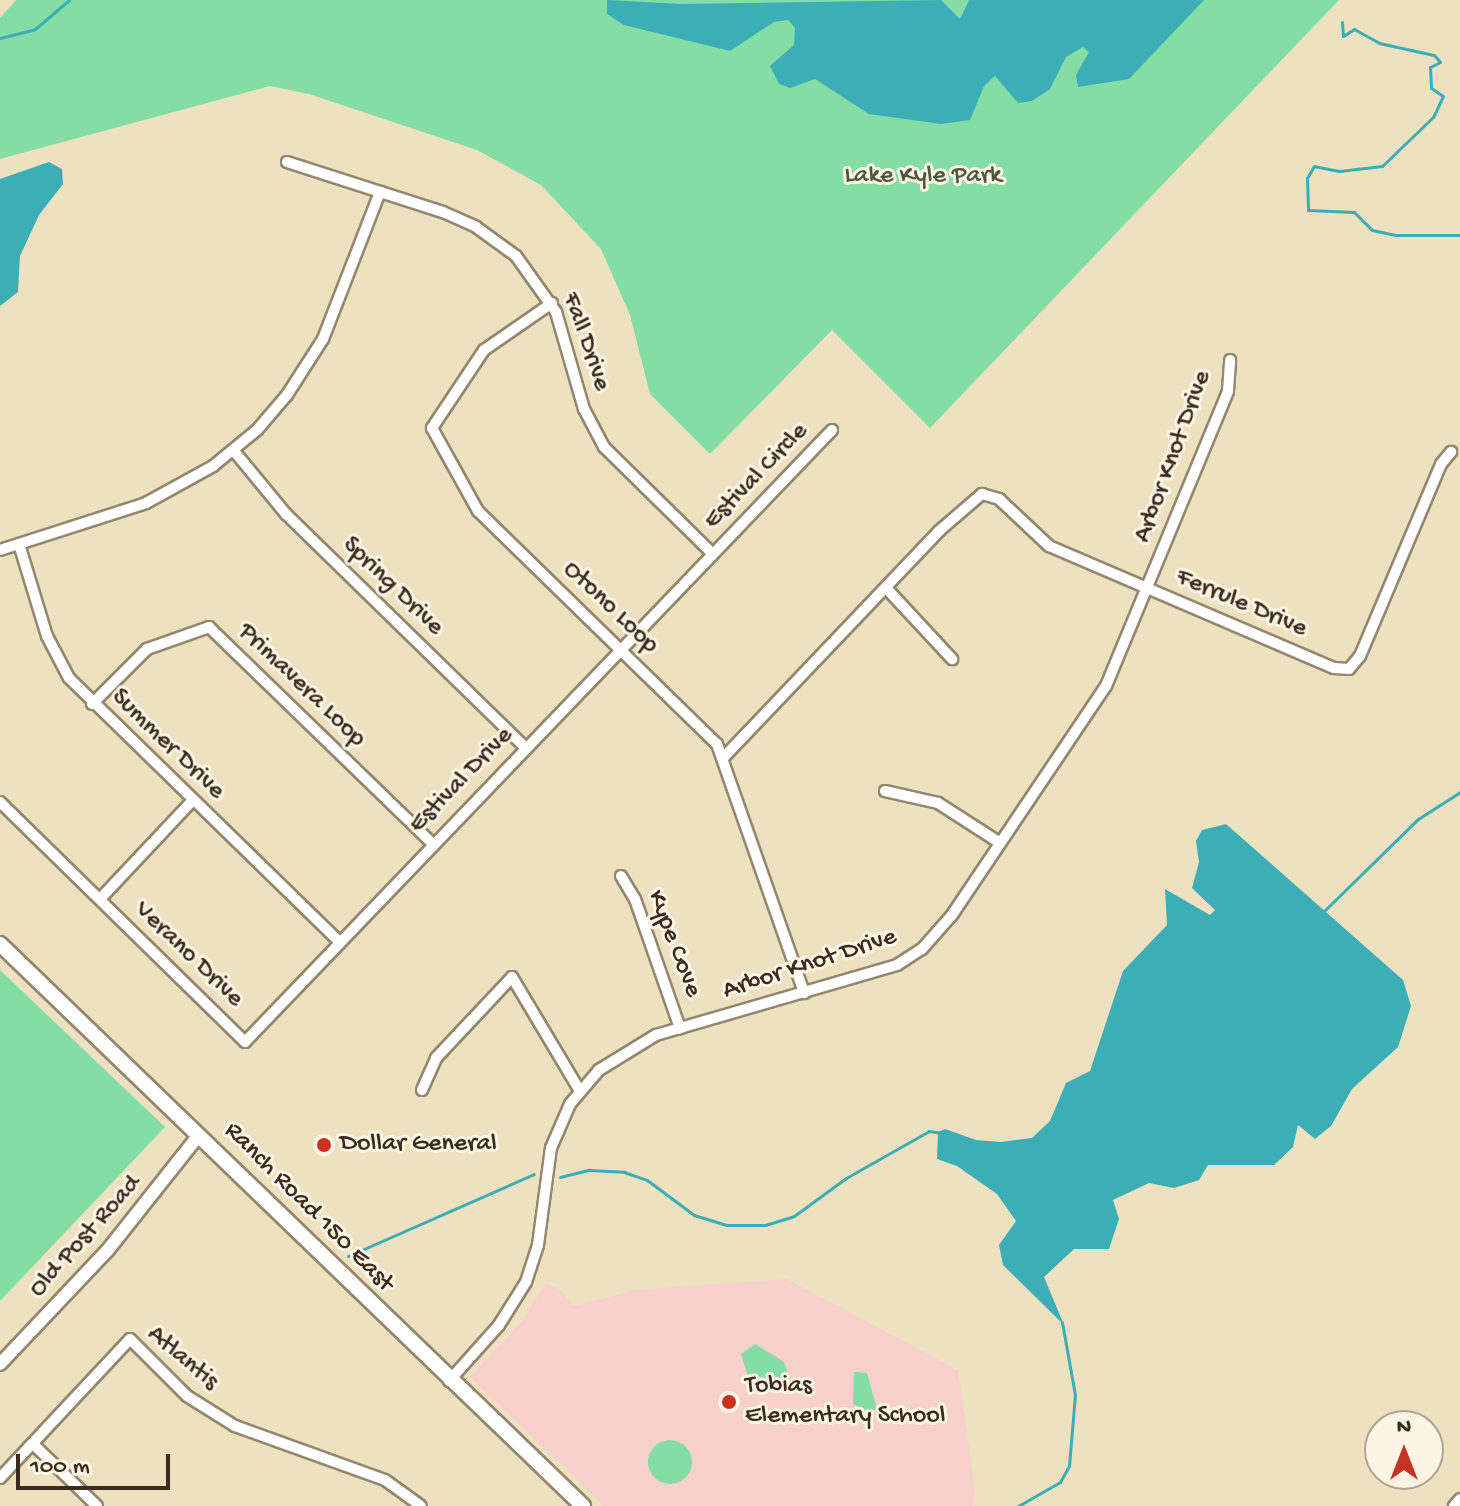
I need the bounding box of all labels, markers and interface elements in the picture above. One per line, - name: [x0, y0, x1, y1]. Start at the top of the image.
- park label: Lake Kyle Park: [844, 161, 1002, 193]
- street label: Fall Drive: [554, 289, 616, 395]
- street label: Arbor Knot Drive: [1128, 367, 1220, 547]
- street label: Estival Circle: [698, 417, 816, 537]
- street label: Spring Drive: [335, 531, 449, 643]
- street label: Otono Loop: [556, 555, 664, 661]
- street label: Ferrule Drive: [1171, 562, 1311, 646]
- street label: Primavera Loop: [230, 617, 372, 755]
- street label: Summer Drive: [103, 683, 231, 807]
- street label: Estival Drive: [403, 721, 521, 841]
- street label: Kype Cove: [638, 886, 708, 1002]
- street label: Verano Drive: [127, 895, 249, 1015]
- street label: Arbor Knot Drive: [719, 922, 901, 1008]
- street label: Ranch Road 150 East: [216, 1116, 400, 1300]
- place label: Dollar General: [340, 1129, 497, 1161]
- marker: Dollar General: [315, 1136, 333, 1154]
- street label: Old Post Road: [23, 1169, 149, 1305]
- street label: Atlantis: [140, 1320, 224, 1398]
- place label: Tobias Elementary School: [745, 1371, 945, 1432]
- marker: Tobias Elementary School: [720, 1393, 738, 1411]
- north arrow: [1364, 1410, 1444, 1490]
- text: N: [1397, 1415, 1411, 1441]
- scale bar: [20, 1438, 174, 1488]
- text: 100 m: [30, 1453, 90, 1482]

